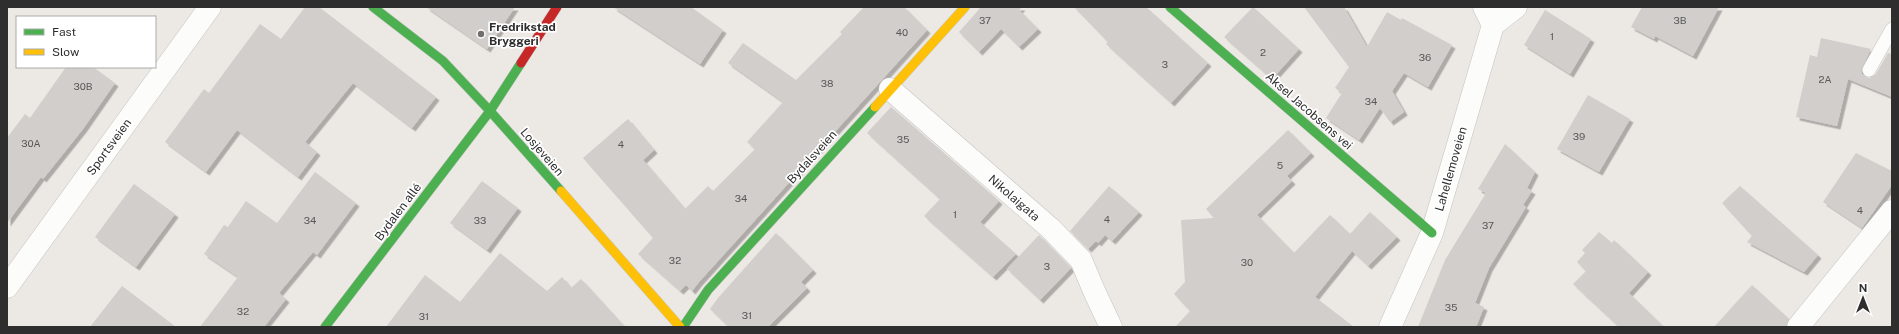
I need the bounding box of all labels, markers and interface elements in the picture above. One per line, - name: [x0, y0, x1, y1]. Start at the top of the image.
- house number: 37: [979, 14, 991, 26]
- house number: 3B: [1673, 14, 1687, 26]
- legend: [16, 16, 156, 68]
- place label: Fredrikstad Bryggeri: [489, 20, 556, 48]
- text: Fast: [52, 25, 77, 39]
- house number: 40: [896, 26, 908, 38]
- marker: Fredrikstad Bryggeri: [476, 29, 486, 39]
- house number: 1: [1550, 30, 1554, 42]
- text: Slow: [52, 45, 80, 59]
- house number: 2: [1260, 46, 1266, 58]
- house number: 36: [1419, 51, 1431, 63]
- house number: 3: [1162, 58, 1168, 70]
- street label: Aksel Jacobsens vei: [1263, 69, 1355, 153]
- house number: 2A: [1818, 73, 1832, 85]
- house number: 38: [821, 77, 833, 89]
- house number: 30B: [73, 80, 93, 92]
- house number: 34: [1365, 95, 1377, 107]
- street label: Sportsveien: [84, 116, 134, 178]
- street label: Losjeveien: [517, 125, 567, 179]
- street label: Lahellemoveien: [1432, 125, 1470, 213]
- street label: Bydalsveien: [784, 127, 840, 187]
- house number: 39: [1573, 130, 1585, 142]
- house number: 35: [897, 133, 909, 145]
- house number: 30A: [21, 137, 41, 149]
- house number: 4: [618, 138, 624, 150]
- house number: 5: [1277, 159, 1283, 171]
- street label: Nikolaigata: [985, 172, 1043, 224]
- street label: Bydalen allé: [372, 180, 424, 243]
- house number: 34: [735, 192, 747, 204]
- house number: 4: [1857, 204, 1863, 216]
- house number: 1: [953, 208, 957, 220]
- house number: 4: [1104, 213, 1110, 225]
- house number: 34: [304, 214, 316, 226]
- house number: 33: [474, 214, 486, 226]
- house number: 37: [1482, 219, 1494, 231]
- house number: 32: [669, 254, 681, 266]
- house number: 30: [1241, 256, 1253, 268]
- house number: 3: [1044, 260, 1050, 272]
- north arrow: [1843, 278, 1883, 318]
- text: N: [1859, 282, 1867, 294]
- house number: 35: [1445, 301, 1457, 313]
- house number: 32: [237, 305, 249, 317]
- house number: 31: [742, 309, 752, 321]
- house number: 31: [419, 310, 429, 322]

